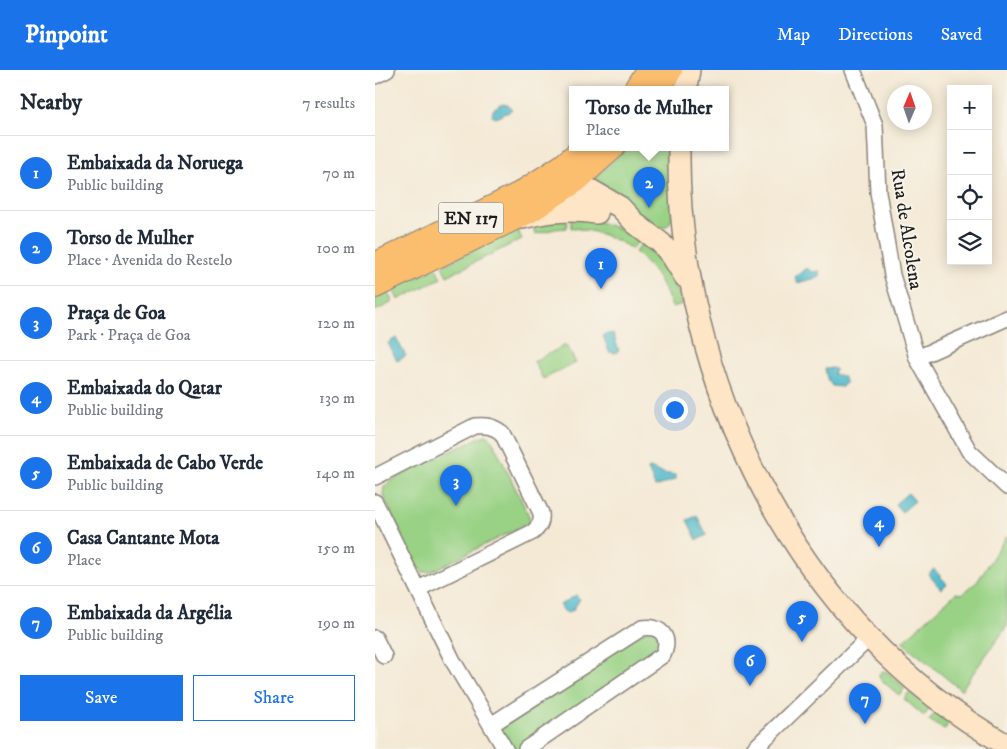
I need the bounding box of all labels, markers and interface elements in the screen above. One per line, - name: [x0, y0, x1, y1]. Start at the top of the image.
- text: Pinpoint: [25, 20, 108, 50]
- text: Map: [777, 24, 810, 46]
- text: Directions: [838, 24, 913, 46]
- text: Saved: [941, 24, 982, 46]
- north arrow: [887, 85, 932, 130]
- map controls: [947, 85, 992, 265]
- button: +: [947, 85, 992, 130]
- popup: [569, 86, 729, 151]
- text: Nearby: [20, 90, 82, 116]
- text: 7 results: [302, 93, 355, 113]
- text: Torso de Mulher: [586, 97, 712, 120]
- text: Place: [586, 120, 620, 140]
- button: −: [947, 130, 992, 175]
- text: Embaixada da Noruega: [67, 152, 243, 175]
- text: 1: [33, 163, 39, 183]
- text: 70 m: [323, 163, 355, 183]
- pin: 2: [633, 167, 665, 208]
- street label: Rua de Alcolena: [886, 167, 927, 291]
- text: Public building: [67, 175, 163, 195]
- button: locate: [947, 175, 992, 220]
- road number: EN 117: [439, 202, 503, 234]
- button: layers: [947, 220, 992, 265]
- text: Torso de Mulher: [67, 227, 194, 250]
- text: 2: [32, 238, 40, 258]
- text: 100 m: [317, 238, 355, 258]
- pin: 1: [585, 248, 617, 289]
- text: Place · Avenida do Restelo: [67, 250, 232, 270]
- text: Praça de Goa: [67, 302, 166, 325]
- text: 3: [33, 313, 39, 333]
- text: 120 m: [317, 313, 355, 333]
- text: Park · Praça de Goa: [67, 325, 191, 345]
- text: Embaixada do Qatar: [67, 377, 222, 400]
- text: 4: [31, 388, 41, 408]
- text: 130 m: [319, 388, 355, 408]
- your location: [662, 397, 688, 423]
- text: Public building: [67, 400, 163, 420]
- text: Embaixada de Cabo Verde: [67, 452, 263, 475]
- text: 5: [32, 463, 40, 483]
- text: 140 m: [316, 463, 355, 483]
- pin: 3: [440, 465, 472, 506]
- text: Public building: [67, 475, 163, 495]
- pin: 4: [863, 506, 895, 547]
- text: Casa Cantante Mota: [67, 527, 219, 550]
- text: 6: [32, 538, 40, 558]
- text: 150 m: [317, 538, 355, 558]
- text: Place: [67, 550, 101, 570]
- pin: 5: [786, 601, 818, 642]
- text: Embaixada da Argélia: [67, 602, 232, 625]
- text: 7: [32, 613, 40, 633]
- text: 190 m: [317, 613, 355, 633]
- text: Public building: [67, 625, 163, 645]
- pin: 6: [734, 645, 766, 686]
- button: Save: [20, 675, 183, 721]
- button: Share: [193, 675, 355, 721]
- pin: 7: [849, 683, 881, 724]

